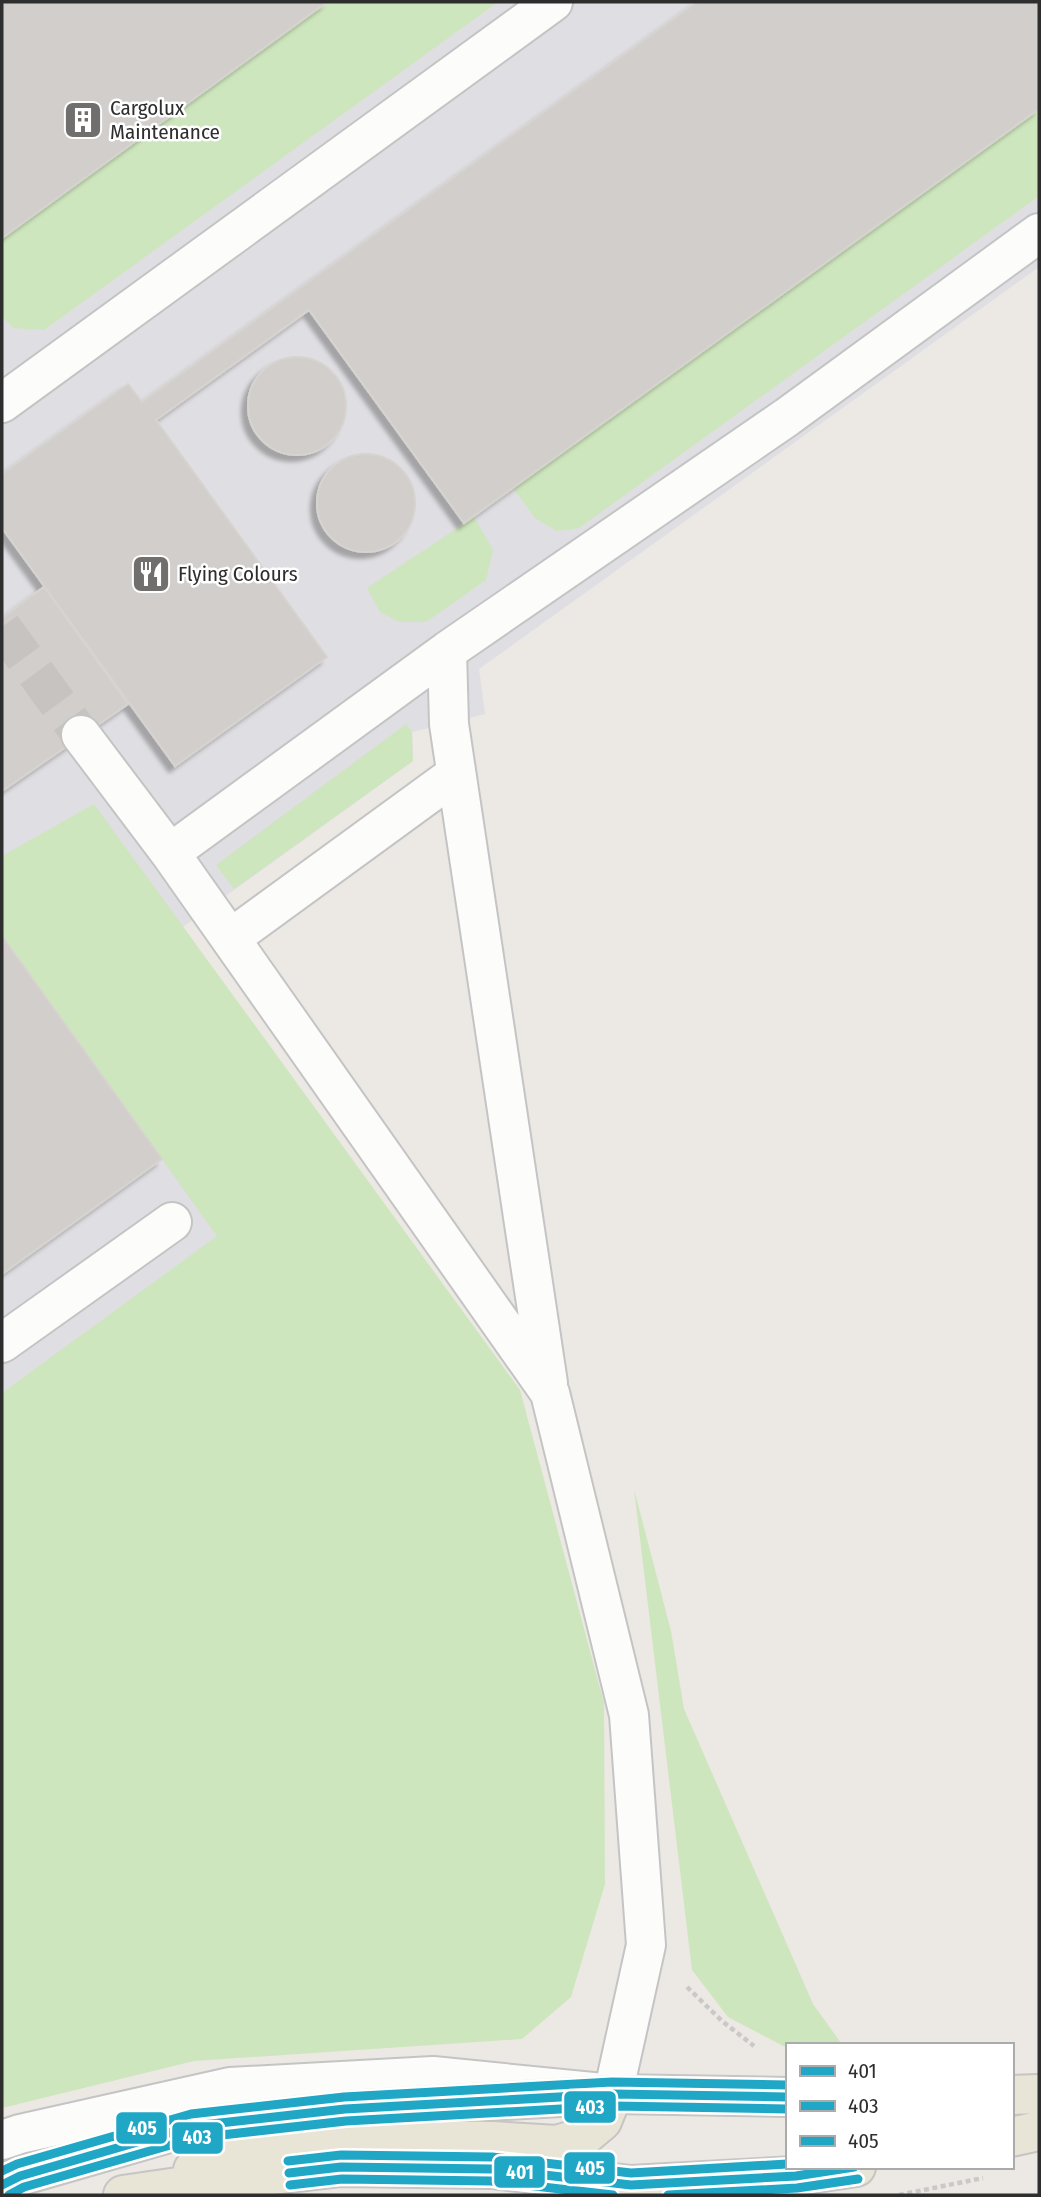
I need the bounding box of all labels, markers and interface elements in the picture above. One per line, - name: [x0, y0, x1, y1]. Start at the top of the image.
- place label: Cargolux Maintenance: [110, 95, 220, 145]
- building icon: Cargolux Maintenance: [62, 99, 104, 141]
- restaurant icon: Flying Colours: [130, 553, 172, 595]
- place label: Flying Colours: [178, 561, 298, 587]
- legend: [786, 2043, 1013, 2169]
- text: 401: [848, 2058, 877, 2084]
- line badge: 403: [563, 2090, 617, 2124]
- text: 403: [848, 2093, 878, 2119]
- text: 403: [576, 2096, 604, 2119]
- line badge: 405: [115, 2111, 168, 2145]
- text: 405: [127, 2117, 157, 2140]
- line badge: 403: [171, 2121, 224, 2155]
- text: 403: [183, 2126, 211, 2149]
- text: 405: [848, 2128, 879, 2154]
- line badge: 405: [563, 2151, 616, 2185]
- line badge: 401: [493, 2155, 546, 2189]
- text: 405: [575, 2157, 605, 2180]
- text: 401: [506, 2161, 534, 2184]

